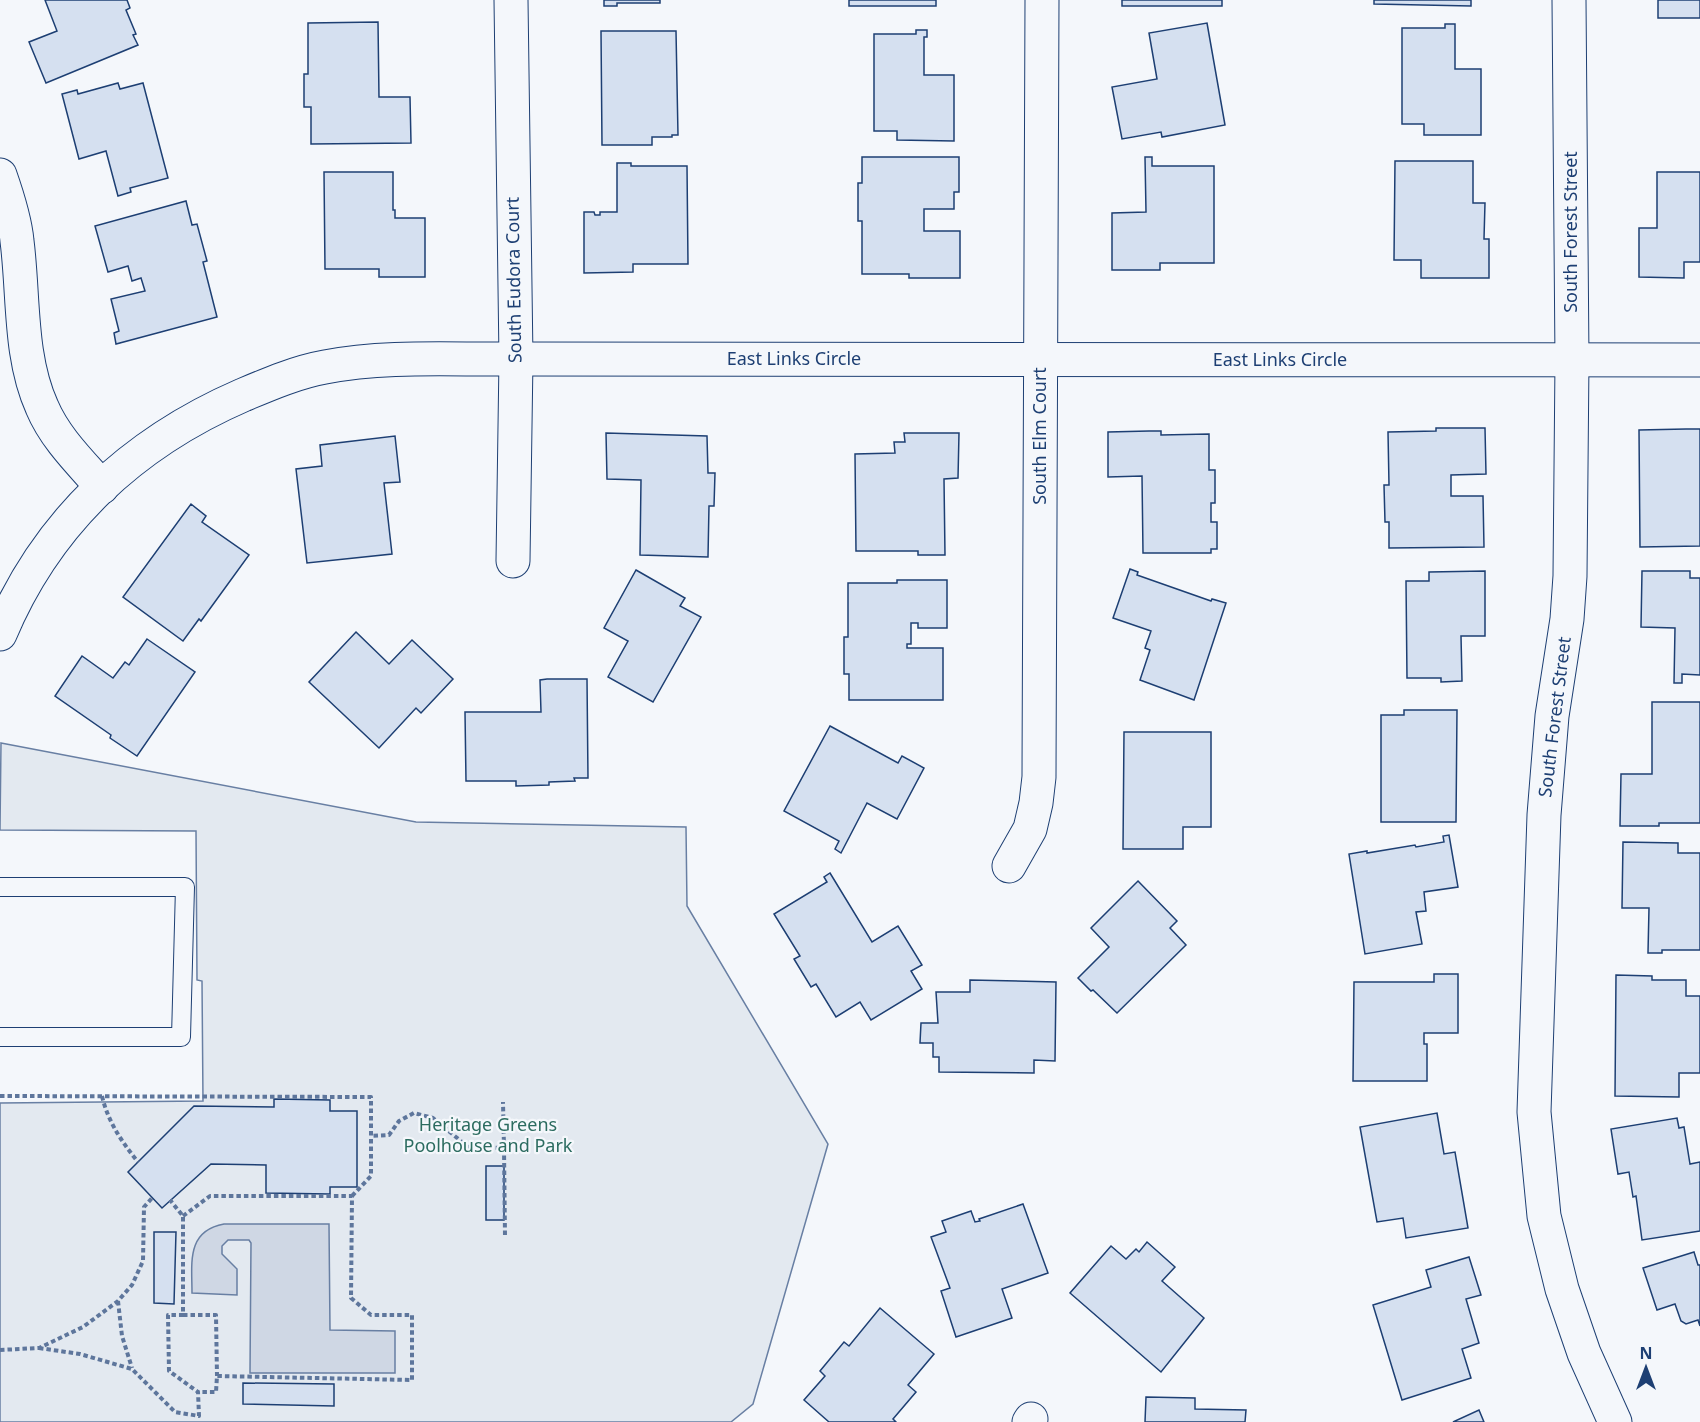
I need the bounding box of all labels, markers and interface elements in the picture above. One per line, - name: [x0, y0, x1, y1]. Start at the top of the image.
- street label: South Forest Street: [1558, 151, 1582, 313]
- street label: South Eudora Court: [500, 196, 526, 363]
- street label: East Links Circle: [727, 346, 861, 370]
- street label: East Links Circle: [1213, 347, 1347, 371]
- street label: South Elm Court: [1027, 367, 1051, 505]
- street label: South Forest Street: [1532, 635, 1576, 799]
- park label: Heritage Greens Poolhouse and Park: [404, 1112, 573, 1157]
- north arrow: [1616, 1338, 1676, 1398]
- text: N: [1639, 1342, 1653, 1364]

